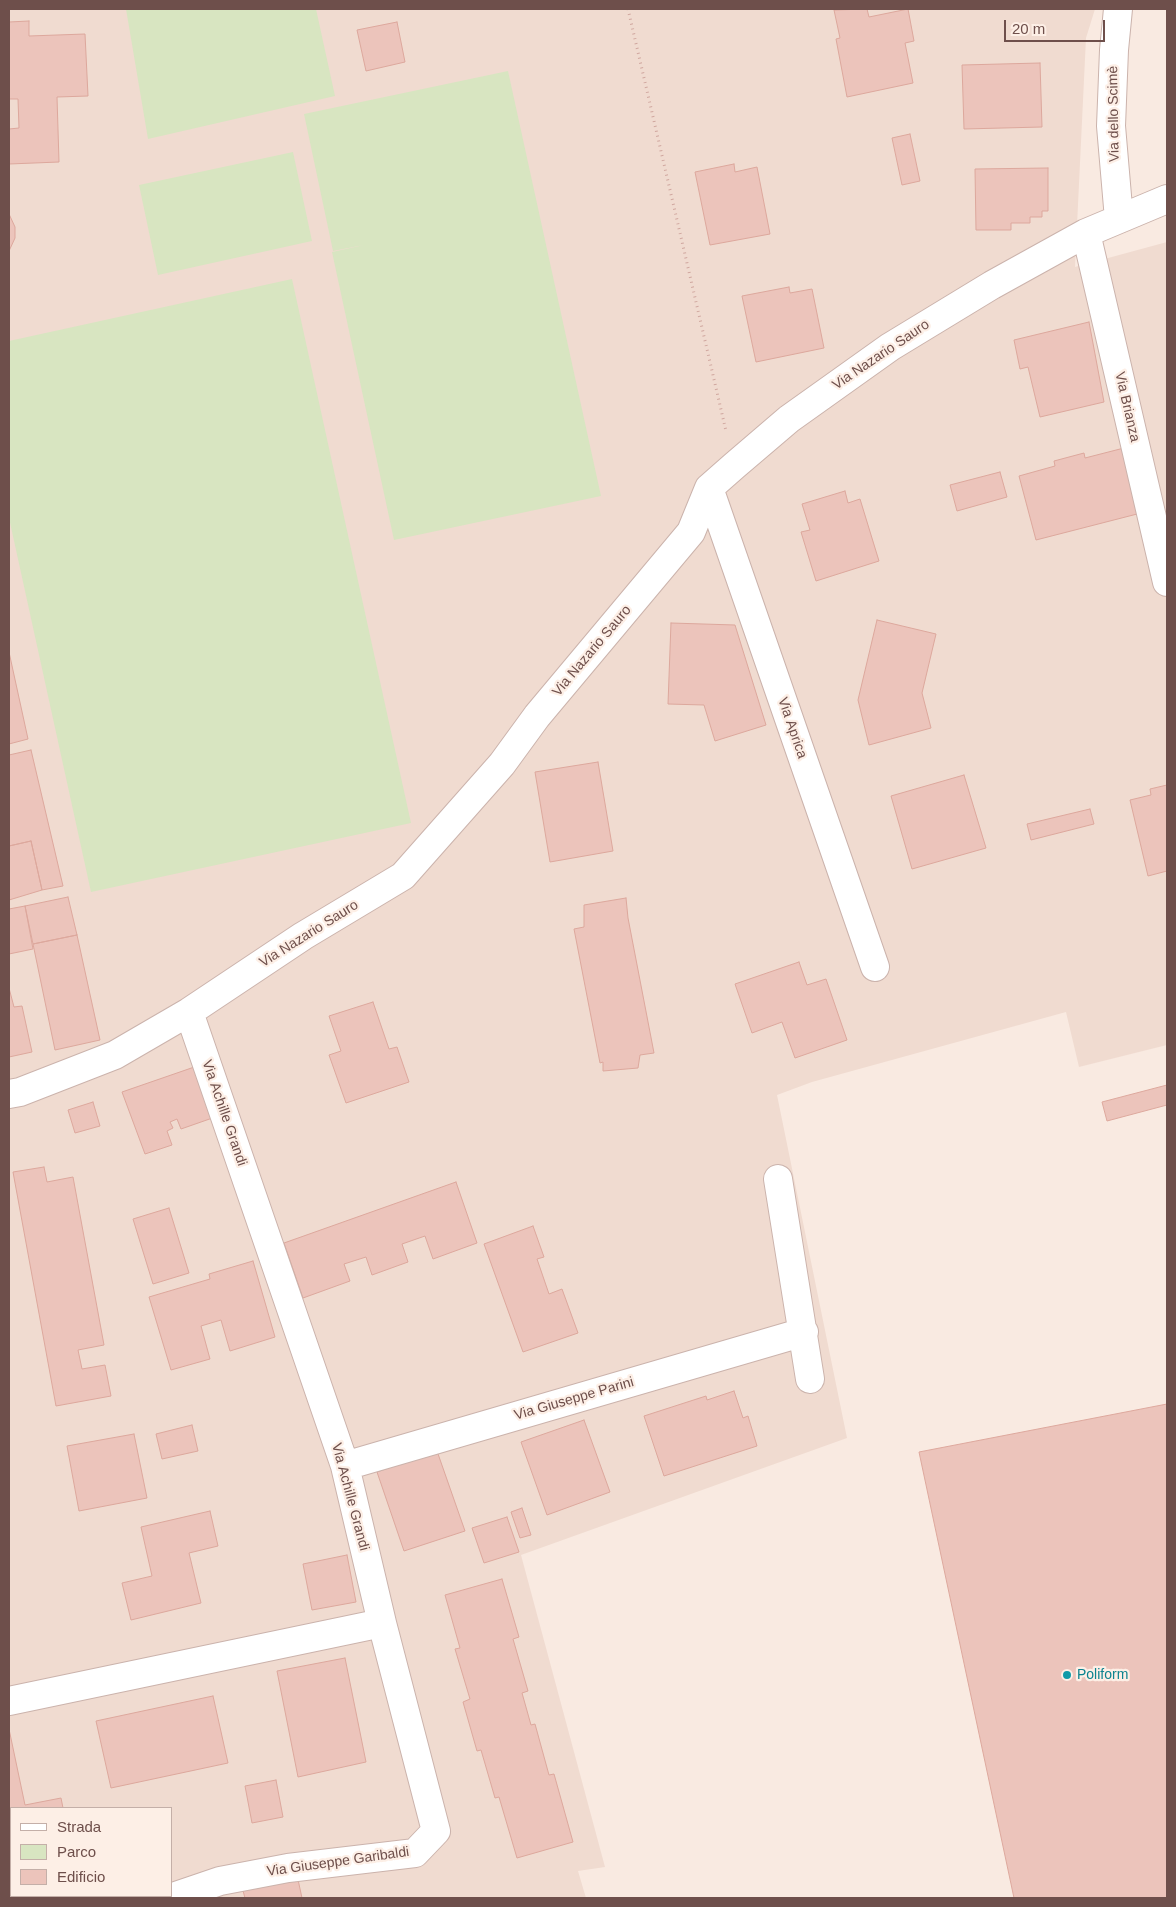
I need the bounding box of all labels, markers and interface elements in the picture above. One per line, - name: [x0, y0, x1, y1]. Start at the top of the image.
- scale bar: [1006, 10, 1107, 42]
- text: 20 m: [1012, 20, 1045, 37]
- street label: Via dello Scimè: [1105, 66, 1123, 162]
- street label: Via Nazario Sauro: [829, 316, 933, 394]
- street label: Via Brianza: [1111, 370, 1143, 444]
- street label: Via Nazario Sauro: [549, 602, 635, 700]
- street label: Via Aprica: [774, 695, 810, 761]
- street label: Via Nazario Sauro: [256, 897, 362, 971]
- street label: Via Achille Grandi: [198, 1058, 250, 1168]
- street label: Via Giuseppe Parini: [512, 1374, 636, 1424]
- street label: Via Achille Grandi: [328, 1441, 372, 1553]
- place label: Poliform: [1077, 1667, 1128, 1683]
- marker: Poliform: [1061, 1669, 1073, 1681]
- legend: [10, 1807, 172, 1897]
- text: Strada: [57, 1818, 101, 1835]
- text: Parco: [57, 1843, 96, 1860]
- street label: Via Giuseppe Garibaldi: [266, 1844, 410, 1880]
- text: Edificio: [57, 1868, 105, 1885]

